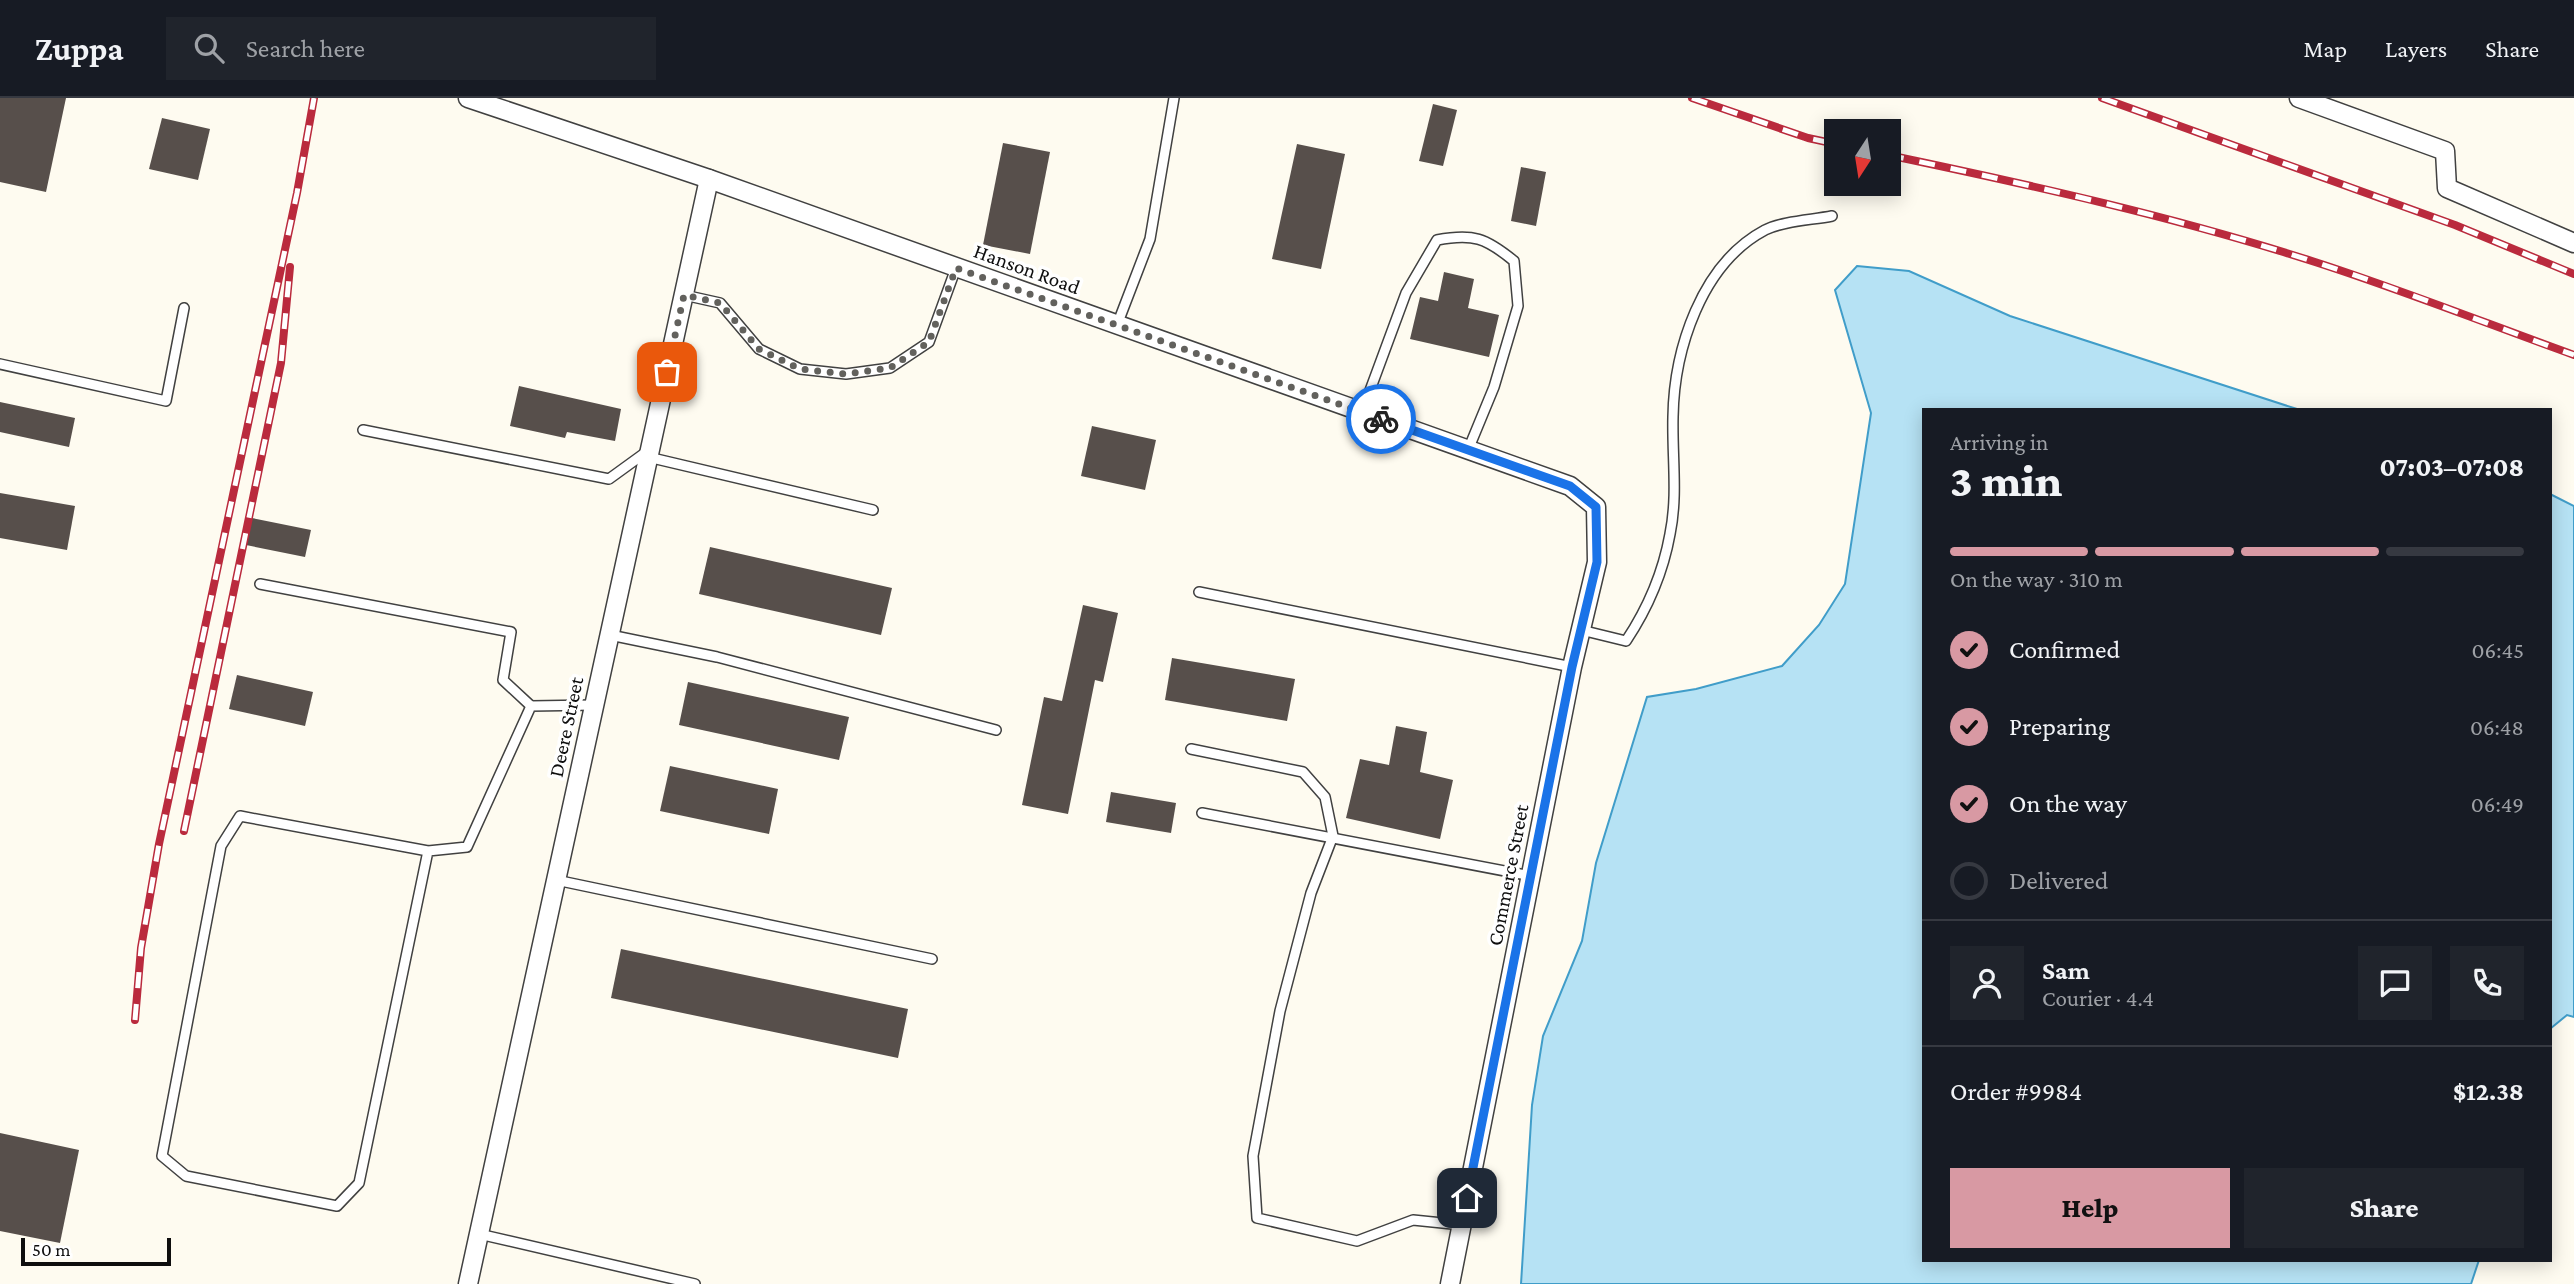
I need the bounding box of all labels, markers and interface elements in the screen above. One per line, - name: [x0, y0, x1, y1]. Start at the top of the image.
- search box: [166, 17, 656, 80]
- icon: search: [190, 29, 228, 67]
- text: Zuppa: [35, 30, 124, 67]
- text: Search here: [246, 34, 365, 63]
- text: Map: [2303, 35, 2347, 62]
- text: Layers: [2385, 35, 2447, 62]
- text: Share: [2485, 35, 2539, 62]
- north arrow: [1824, 119, 1900, 196]
- map controls: [1824, 119, 1901, 196]
- street label: Hanson Road: [971, 239, 1083, 299]
- pin: [637, 342, 697, 402]
- icon: bag: [648, 353, 686, 391]
- courier: [1346, 384, 1416, 454]
- icon: bike: [1362, 400, 1400, 438]
- text: Arriving in: [1950, 429, 2048, 455]
- text: 07:03–07:08: [2380, 453, 2524, 482]
- text: 3 min: [1950, 455, 2062, 506]
- text: On the way · 310 m: [1950, 566, 2123, 592]
- icon: check: [1950, 631, 1988, 669]
- text: Confirmed: [2009, 635, 2120, 664]
- text: 06:45: [2472, 637, 2524, 663]
- street label: Deere Street: [544, 674, 589, 779]
- icon: check: [1950, 708, 1988, 746]
- text: Preparing: [2009, 712, 2110, 741]
- text: 06:48: [2470, 714, 2524, 740]
- icon: check: [1950, 785, 1988, 823]
- text: On the way: [2009, 789, 2127, 818]
- text: 06:49: [2471, 791, 2524, 817]
- street label: Commerce Street: [1483, 801, 1534, 948]
- text: Delivered: [2009, 866, 2108, 895]
- button: person: [1950, 946, 2024, 1020]
- button: chat: [2358, 946, 2432, 1020]
- button: phone: [2450, 946, 2524, 1020]
- text: Sam: [2042, 956, 2090, 985]
- text: Courier · 4.4: [2042, 985, 2154, 1011]
- text: Order #9984: [1950, 1077, 2082, 1106]
- text: $12.38: [2453, 1077, 2524, 1106]
- pin: [1437, 1168, 1497, 1228]
- button: Help: [1950, 1168, 2230, 1248]
- button: Share: [2244, 1168, 2524, 1248]
- icon: home: [1448, 1179, 1486, 1217]
- scale bar: [21, 1235, 172, 1267]
- text: 50 m: [32, 1239, 71, 1260]

